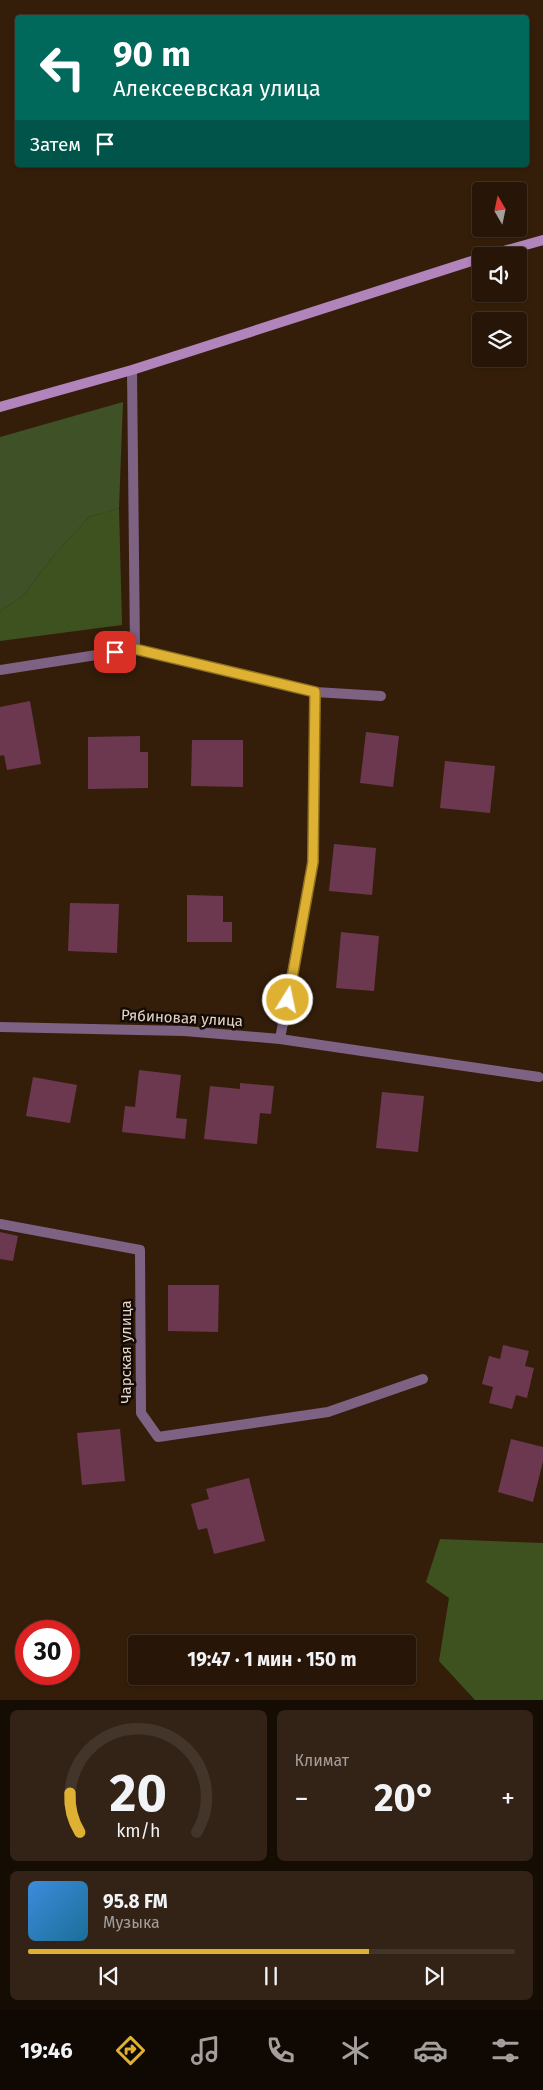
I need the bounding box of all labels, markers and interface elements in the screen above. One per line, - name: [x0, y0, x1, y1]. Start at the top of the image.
- text: 90 m: [113, 33, 191, 75]
- icon: left: [30, 35, 95, 100]
- text: Алексеевская улица: [113, 75, 321, 102]
- icon: arrive: [91, 130, 119, 158]
- text: Затем: [30, 133, 81, 156]
- north arrow: [472, 182, 528, 238]
- map controls: [472, 182, 527, 367]
- button: sound: [472, 247, 527, 302]
- button: layers: [472, 312, 527, 367]
- pin: [94, 631, 136, 673]
- icon: arrive: [101, 638, 129, 666]
- position arrow: [261, 973, 313, 1025]
- street label: Рябиновая улица: [121, 1006, 243, 1030]
- street label: Чарская улица: [117, 1300, 135, 1404]
- speed limit sign: 30: [15, 1620, 80, 1685]
- text: 19:47 · 1 мин · 150 m: [187, 1648, 357, 1671]
- text: Климат: [295, 1751, 349, 1770]
- text: 20: [110, 1762, 167, 1825]
- text: 20°: [374, 1775, 436, 1821]
- text: −: [295, 1782, 309, 1815]
- text: +: [501, 1782, 515, 1815]
- text: km/h: [116, 1820, 160, 1842]
- text: 95.8 FM: [103, 1890, 168, 1913]
- text: Музыка: [103, 1913, 160, 1932]
- icon: previous: [95, 1962, 123, 1990]
- icon: pause: [257, 1962, 285, 1990]
- icon: next: [420, 1962, 448, 1990]
- icon: directions: [113, 2033, 148, 2068]
- icon: music: [188, 2033, 223, 2068]
- icon: phone: [263, 2033, 298, 2068]
- icon: climate: [338, 2033, 373, 2068]
- icon: car: [413, 2033, 448, 2068]
- icon: filters: [488, 2033, 523, 2068]
- text: 19:46: [20, 2037, 73, 2064]

